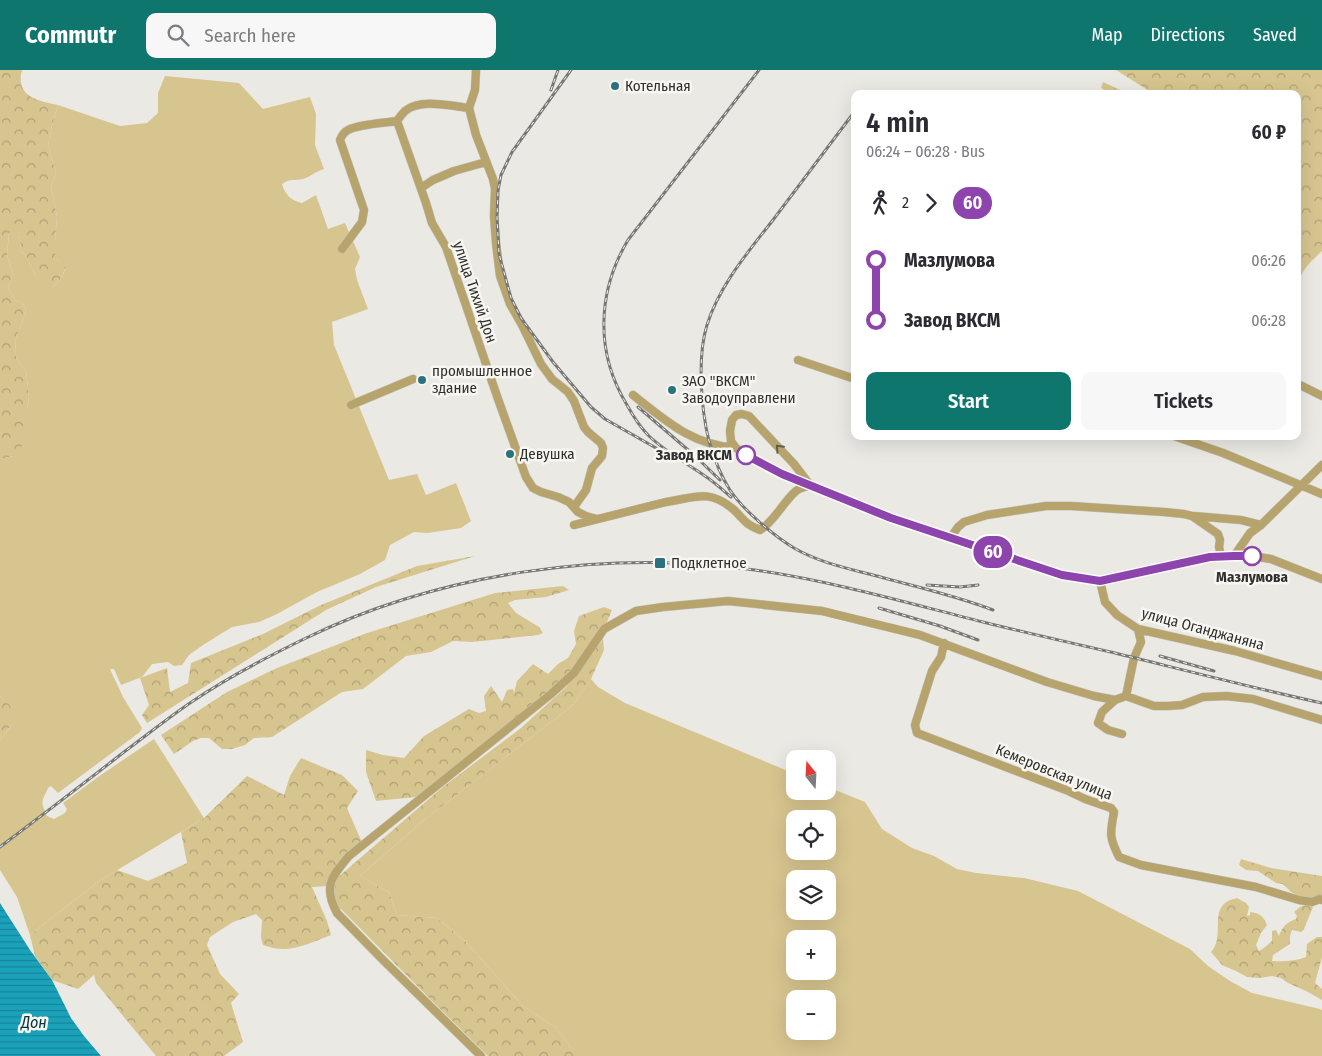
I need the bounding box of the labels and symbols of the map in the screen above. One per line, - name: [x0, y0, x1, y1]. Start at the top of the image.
- place label: Котельная: [625, 77, 691, 95]
- marker: Котельная: [609, 80, 621, 92]
- street label: улица Тихий Дон: [449, 239, 501, 345]
- place label: промышленное здание: [432, 362, 532, 397]
- place label: ЗАО "ВКСМ" Заводоуправлени: [682, 372, 796, 407]
- marker: промышленное здание: [416, 374, 428, 386]
- marker: ЗАО "ВКСМ" Заводоуправлени: [666, 384, 678, 396]
- place label: Девушка: [519, 445, 575, 463]
- marker: Завод ВКСМ: [736, 445, 756, 465]
- one-way arrow: [776, 445, 785, 454]
- place label: Завод ВКСМ: [655, 446, 732, 464]
- marker: Девушка: [504, 448, 516, 460]
- line badge: 60: [970, 536, 1016, 568]
- marker: Мазлумова: [1242, 546, 1262, 566]
- place label: Подклетное: [671, 554, 747, 572]
- marker: Подклетное: [653, 556, 667, 570]
- place label: Мазлумова: [1216, 568, 1288, 586]
- street label: улица Оганджаняна: [1140, 604, 1266, 654]
- street label: Кемеровская улица: [993, 740, 1115, 804]
- north arrow: [786, 750, 836, 800]
- water label: Дон: [19, 1013, 47, 1032]

